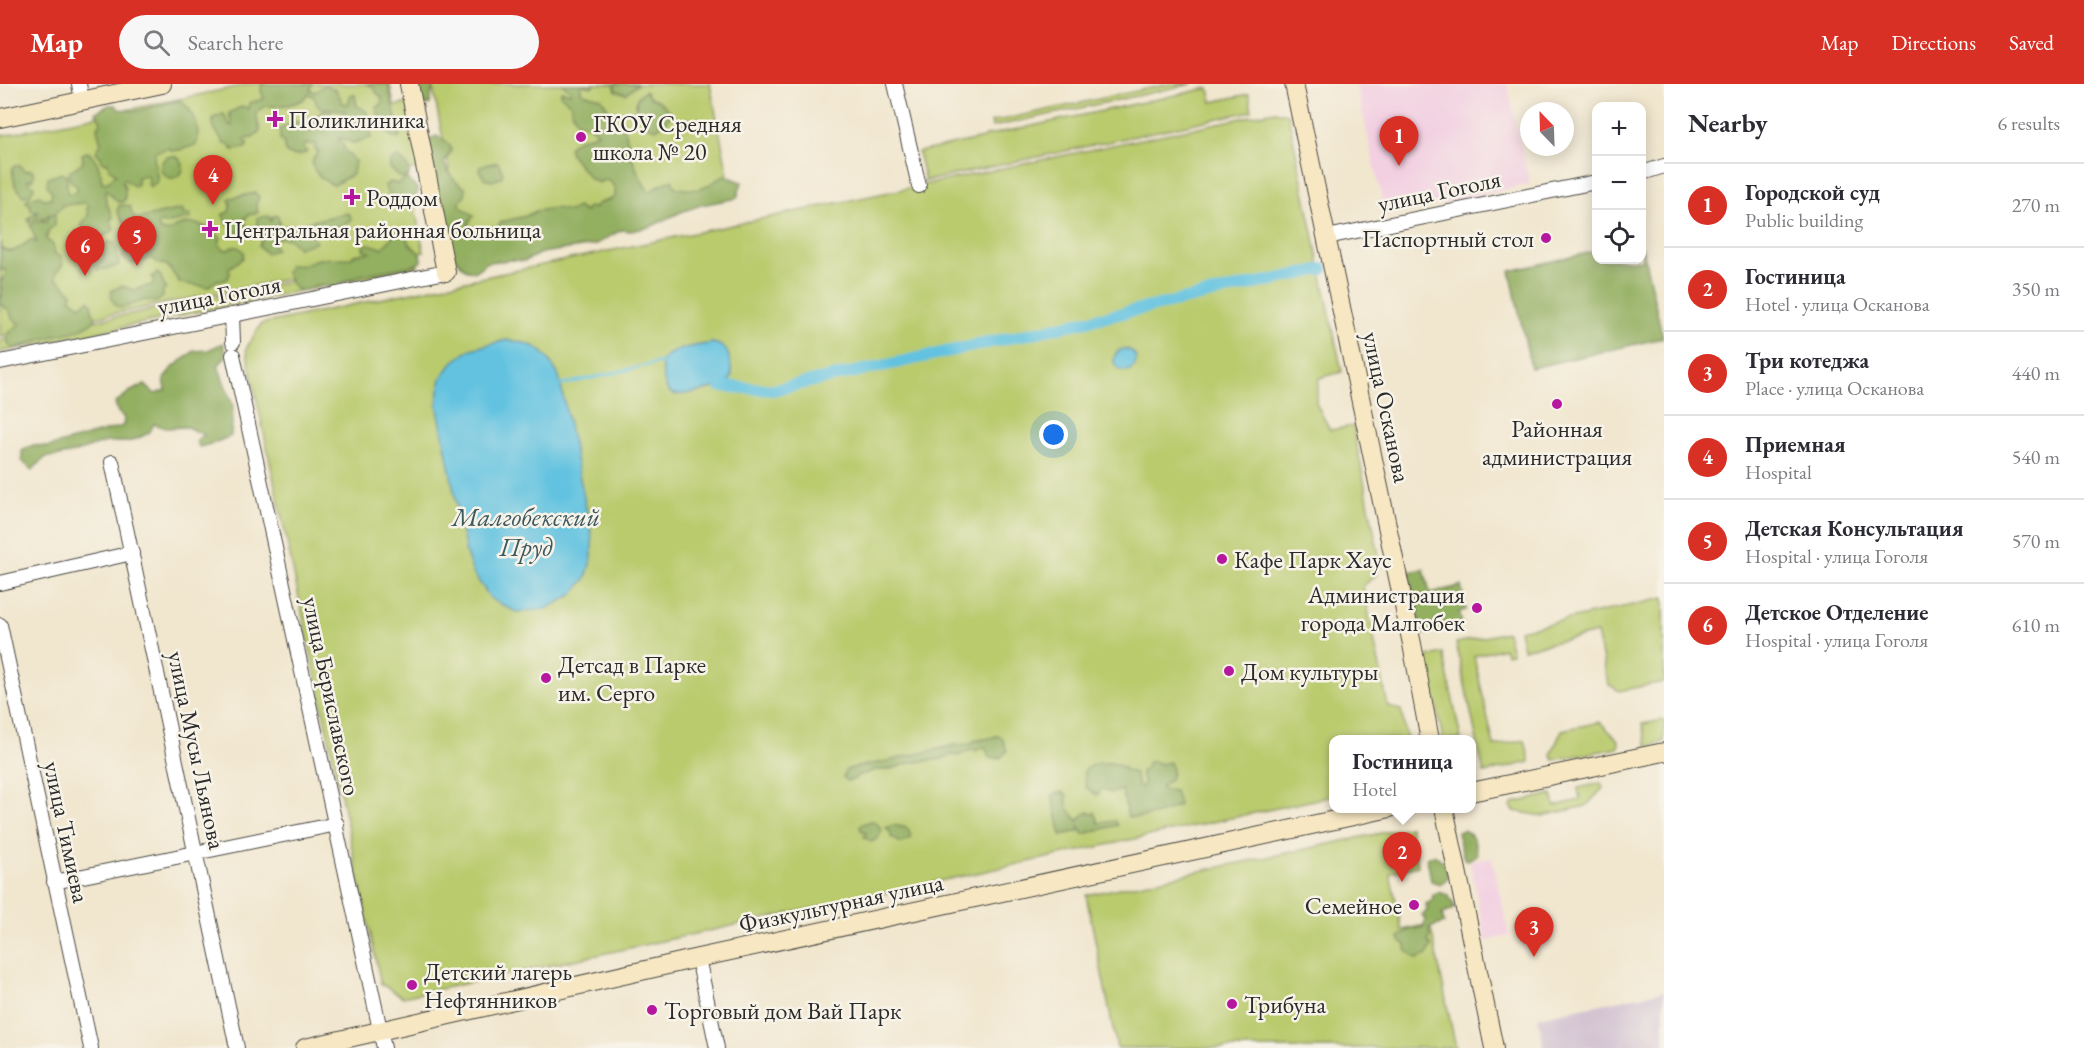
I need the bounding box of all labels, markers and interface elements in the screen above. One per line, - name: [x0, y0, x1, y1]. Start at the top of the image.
- search box: [119, 15, 539, 69]
- text: Map: [30, 24, 83, 60]
- icon: search: [140, 26, 173, 59]
- text: Search here: [188, 28, 283, 57]
- text: Map: [1821, 29, 1858, 56]
- text: Directions: [1891, 29, 1976, 56]
- text: Saved: [2009, 29, 2054, 56]
- north arrow: [1520, 102, 1574, 156]
- map controls: [1592, 102, 1646, 264]
- button: +: [1592, 102, 1646, 156]
- place label: Поликлиника: [288, 104, 425, 135]
- text: Nearby: [1688, 106, 1768, 140]
- place label: ГКОУ Средняя школа № 20: [593, 108, 742, 167]
- marker: Поликлиника: [266, 110, 284, 128]
- text: 6 results: [1997, 110, 2060, 136]
- pin: 1: [1380, 116, 1418, 166]
- marker: ГКОУ Средняя школа № 20: [574, 130, 588, 144]
- pin: 4: [194, 156, 232, 205]
- button: −: [1592, 156, 1646, 210]
- street label: улица Гоголя: [1375, 163, 1504, 219]
- text: Городской суд: [1745, 178, 1880, 207]
- place label: Роддом: [366, 182, 438, 213]
- marker: Роддом: [343, 188, 361, 206]
- text: 1: [1702, 192, 1713, 218]
- text: 270 m: [2012, 192, 2060, 218]
- text: Public building: [1745, 207, 1863, 233]
- button: locate: [1592, 210, 1646, 264]
- place label: Центральная районная больница: [224, 214, 542, 245]
- pin: 5: [118, 216, 156, 266]
- marker: Центральная районная больница: [201, 220, 219, 238]
- place label: Паспортный стол: [1362, 223, 1534, 254]
- pin: 6: [66, 226, 104, 276]
- marker: Паспортный стол: [1539, 231, 1553, 245]
- text: Гостиница: [1745, 262, 1846, 291]
- street label: улица Гоголя: [155, 268, 284, 322]
- text: 2: [1702, 276, 1713, 302]
- text: 350 m: [2012, 276, 2060, 302]
- text: Hotel · улица Осканова: [1745, 291, 1930, 317]
- street label: улица Осканова: [1356, 329, 1418, 486]
- text: Три котеджа: [1745, 346, 1869, 375]
- text: 3: [1702, 360, 1713, 386]
- text: 440 m: [2012, 360, 2060, 386]
- text: Place · улица Осканова: [1745, 375, 1924, 401]
- marker: Районная администрация: [1550, 397, 1564, 411]
- place label: Районная администрация: [1482, 413, 1632, 472]
- your location: [1039, 420, 1068, 449]
- text: Приемная: [1745, 430, 1846, 459]
- text: 4: [1702, 444, 1713, 470]
- text: 540 m: [2012, 444, 2060, 470]
- text: Hospital: [1745, 459, 1812, 485]
- water label: Малгобекский Пруд: [450, 500, 600, 564]
- text: Детская Консультация: [1745, 514, 1963, 543]
- text: 5: [1702, 528, 1713, 554]
- text: 570 m: [2012, 528, 2060, 554]
- text: Hospital · улица Гоголя: [1745, 543, 1928, 569]
- place label: Кафе Парк Хаус: [1234, 544, 1392, 575]
- marker: Кафе Парк Хаус: [1215, 552, 1229, 566]
- place label: Администрация города Малгобек: [1301, 579, 1466, 638]
- street label: улица Бериславского: [296, 594, 368, 798]
- text: Детское Отделение: [1745, 598, 1928, 627]
- marker: Администрация города Малгобек: [1470, 601, 1484, 615]
- text: 6: [1702, 612, 1713, 638]
- text: 610 m: [2012, 612, 2060, 638]
- text: Hospital · улица Гоголя: [1745, 627, 1928, 653]
- street label: улица Мусы Льянова: [161, 648, 233, 852]
- place label: Детсад в Парке им. Серго: [558, 649, 706, 708]
- place label: Дом культуры: [1241, 656, 1379, 687]
- marker: Дом культуры: [1222, 664, 1236, 678]
- marker: Детсад в Парке им. Серго: [539, 671, 553, 685]
- popup: [1329, 735, 1476, 813]
- text: Гостиница: [1352, 747, 1453, 776]
- street label: улица Тимиева: [37, 758, 97, 906]
- text: Hotel: [1352, 776, 1397, 802]
- pin: 2: [1382, 832, 1422, 882]
- street label: Физкультурная улица: [736, 866, 946, 940]
- place label: Семейное: [1305, 890, 1402, 921]
- marker: Семейное: [1407, 898, 1421, 912]
- pin: 3: [1514, 908, 1553, 957]
- place label: Детский лагерь Нефтянников: [424, 956, 572, 1015]
- marker: Детский лагерь Нефтянников: [405, 978, 419, 992]
- place label: Трибуна: [1244, 989, 1327, 1020]
- place label: Торговый дом Вай Парк: [664, 995, 902, 1026]
- marker: Трибуна: [1225, 997, 1239, 1011]
- marker: Торговый дом Вай Парк: [645, 1003, 659, 1017]

